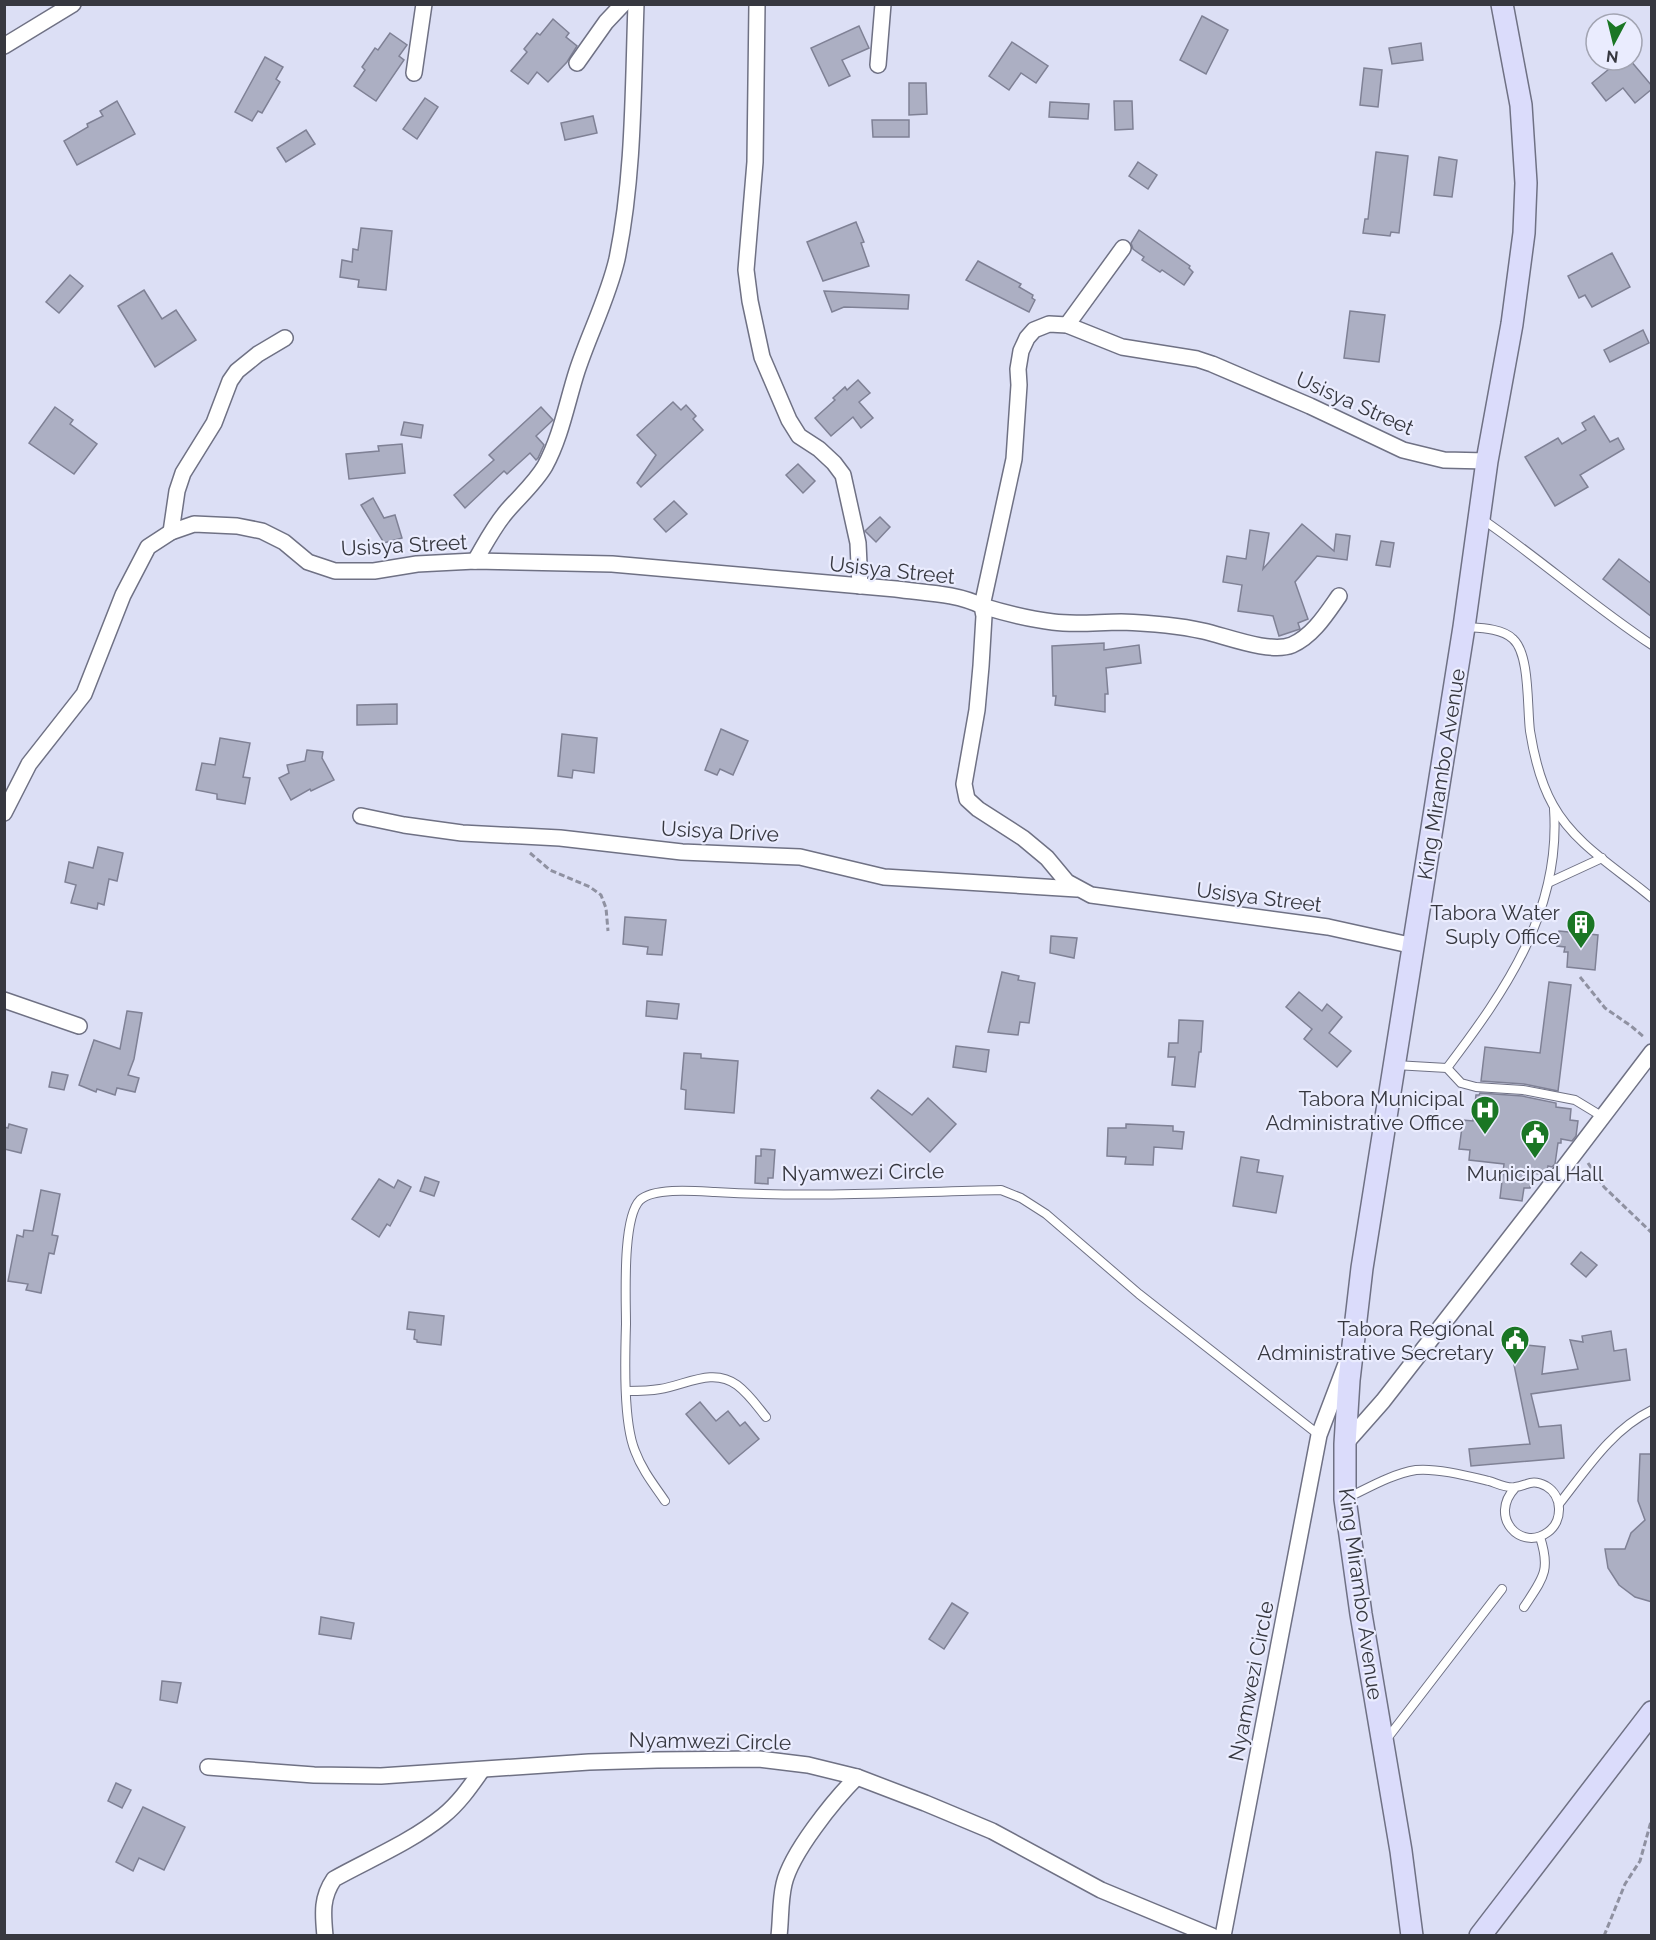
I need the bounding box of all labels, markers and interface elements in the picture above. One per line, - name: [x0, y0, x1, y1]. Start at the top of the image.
- north arrow: [1584, 12, 1644, 72]
- text: N: [1605, 46, 1619, 67]
- street label: Usisya Street: [1292, 366, 1418, 440]
- street label: Usisya Street: [340, 529, 468, 561]
- street label: Usisya Street: [828, 551, 956, 589]
- street label: King Mirambo Avenue: [1412, 667, 1470, 881]
- street label: Usisya Drive: [660, 815, 780, 847]
- street label: Usisya Street: [1195, 877, 1323, 917]
- place label: Tabora Water Suply Office: [1430, 900, 1561, 949]
- building icon: Tabora Water Suply Office: [1565, 908, 1597, 950]
- place label: Tabora Municipal Administrative Office: [1265, 1086, 1464, 1135]
- hospital icon: Tabora Municipal Administrative Office: [1469, 1094, 1501, 1136]
- public building icon: Municipal Hall: [1519, 1118, 1551, 1160]
- street label: Nyamwezi Circle: [782, 1158, 944, 1186]
- place label: Municipal Hall: [1467, 1161, 1604, 1186]
- place label: Tabora Regional Administrative Secretary: [1257, 1316, 1494, 1365]
- public building icon: Tabora Regional Administrative Secretary: [1499, 1324, 1531, 1366]
- street label: King Mirambo Avenue: [1334, 1487, 1388, 1701]
- street label: Nyamwezi Circle: [1223, 1599, 1279, 1763]
- street label: Nyamwezi Circle: [629, 1727, 791, 1755]

